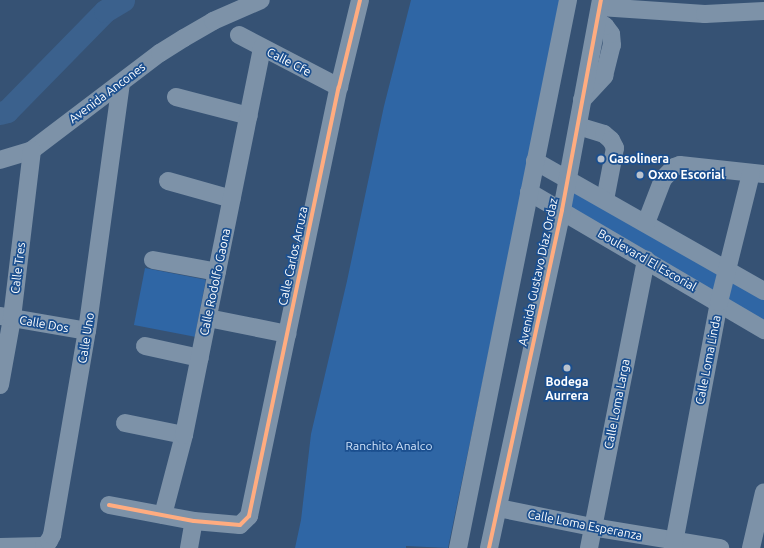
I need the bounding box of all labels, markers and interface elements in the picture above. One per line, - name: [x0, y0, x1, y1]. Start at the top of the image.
- street label: Calle Cfe: [264, 45, 314, 79]
- street label: Avenida Ancones: [66, 60, 148, 126]
- place label: Gasolinera: [609, 152, 669, 166]
- marker: Gasolinera: [596, 154, 606, 164]
- place label: Oxxo Escorial: [648, 168, 725, 182]
- marker: Oxxo Escorial: [635, 170, 645, 180]
- street label: Avenida Gustavo Díaz Ordaz: [515, 197, 561, 347]
- street label: Calle Carlos Arruza: [275, 205, 311, 307]
- street label: Boulevard El Escorial: [595, 226, 699, 294]
- street label: Calle Rodolfo Gaona: [197, 227, 233, 337]
- street label: Calle Tres: [8, 241, 28, 295]
- street label: Calle Uno: [75, 312, 97, 364]
- street label: Calle Dos: [18, 313, 70, 335]
- street label: Calle Loma Linda: [692, 314, 724, 406]
- street label: Calle Loma Larga: [601, 358, 633, 450]
- marker: Bodega Aurrera: [562, 363, 572, 373]
- place label: Bodega Aurrera: [545, 375, 589, 403]
- park label: Ranchito Analco: [346, 439, 432, 453]
- street label: Calle Loma Esperanza: [526, 507, 644, 543]

